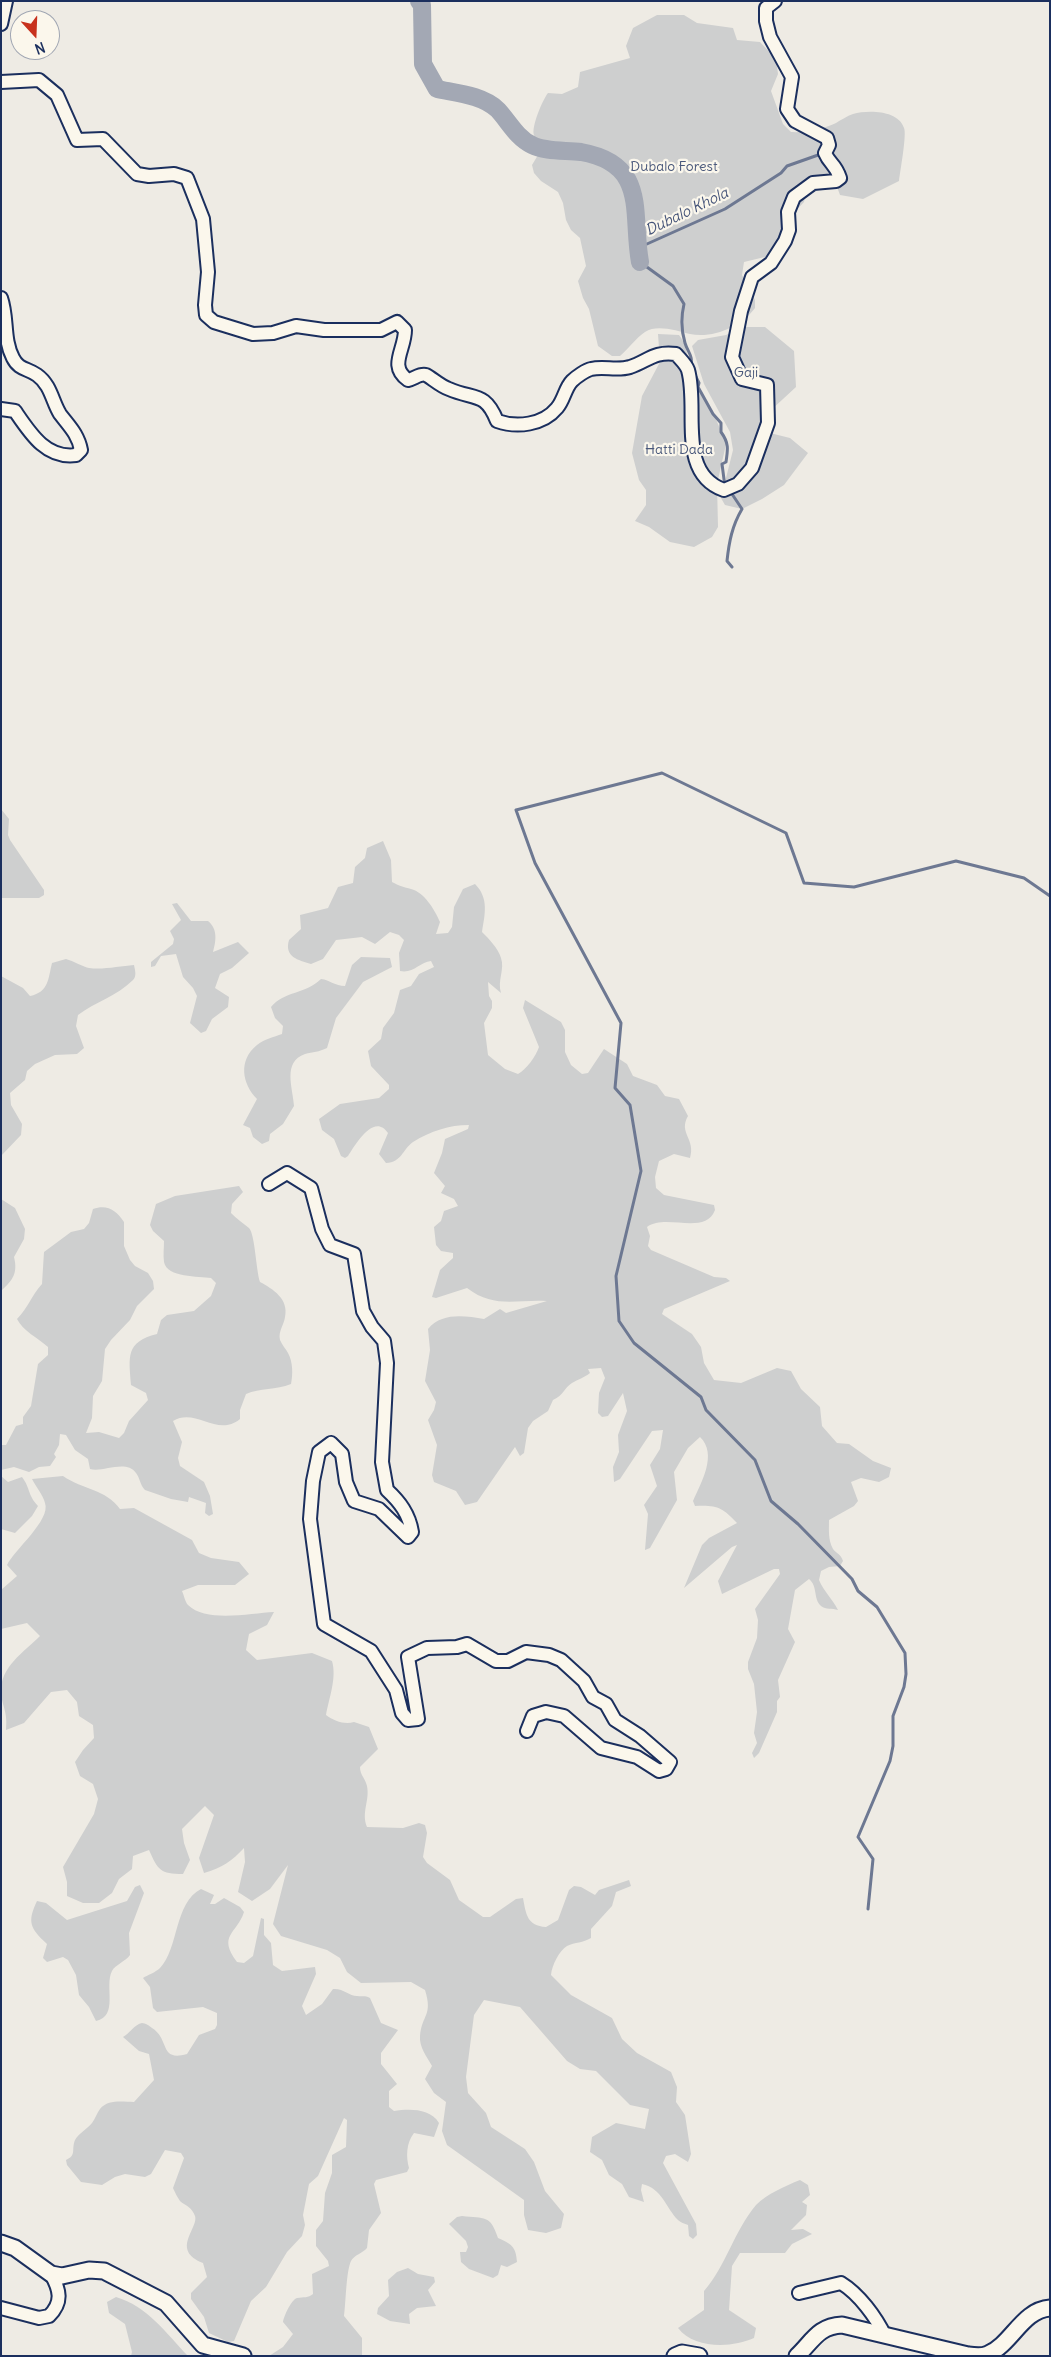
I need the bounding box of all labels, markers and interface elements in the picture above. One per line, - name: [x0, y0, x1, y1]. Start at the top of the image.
- north arrow: [10, 10, 60, 60]
- text: N: [32, 38, 47, 58]
- park label: Dubalo Forest: [630, 159, 718, 175]
- water label: Dubalo Khola: [643, 184, 731, 240]
- park label: Gaji: [734, 365, 758, 381]
- park label: Hatti Dada: [645, 442, 713, 458]

